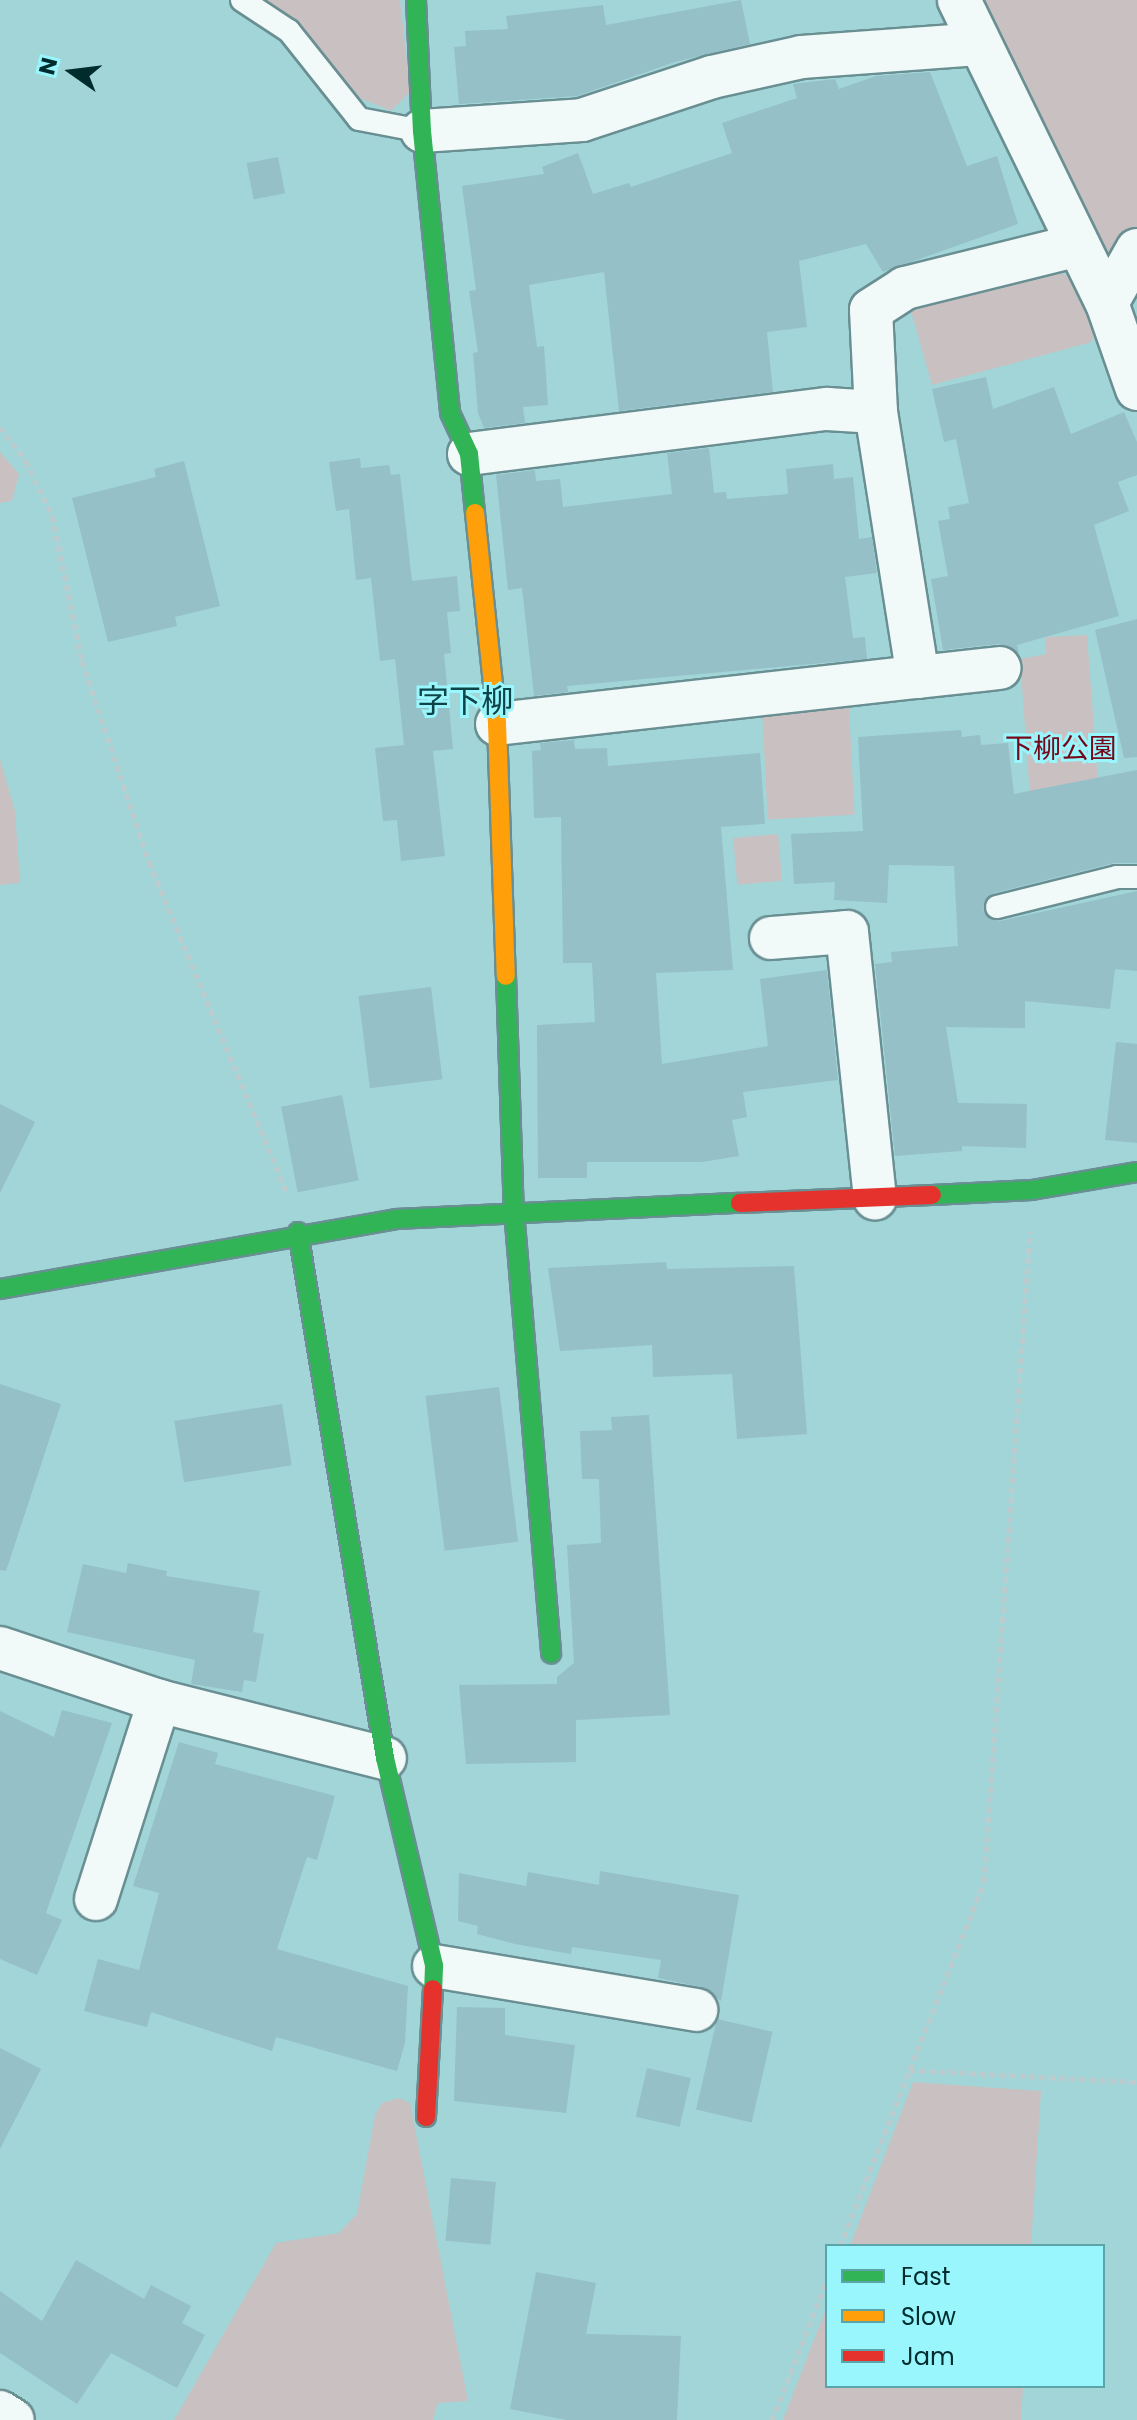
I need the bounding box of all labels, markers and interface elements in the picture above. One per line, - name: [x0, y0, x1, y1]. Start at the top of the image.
- north arrow: [32, 32, 112, 112]
- text: N: [31, 54, 65, 78]
- district label: 字下柳: [417, 682, 513, 720]
- park label: 下柳公園: [1005, 732, 1117, 766]
- legend: [825, 2244, 1105, 2388]
- text: Fast: [901, 2260, 951, 2293]
- text: Slow: [901, 2300, 956, 2333]
- text: Jam: [901, 2340, 955, 2373]

